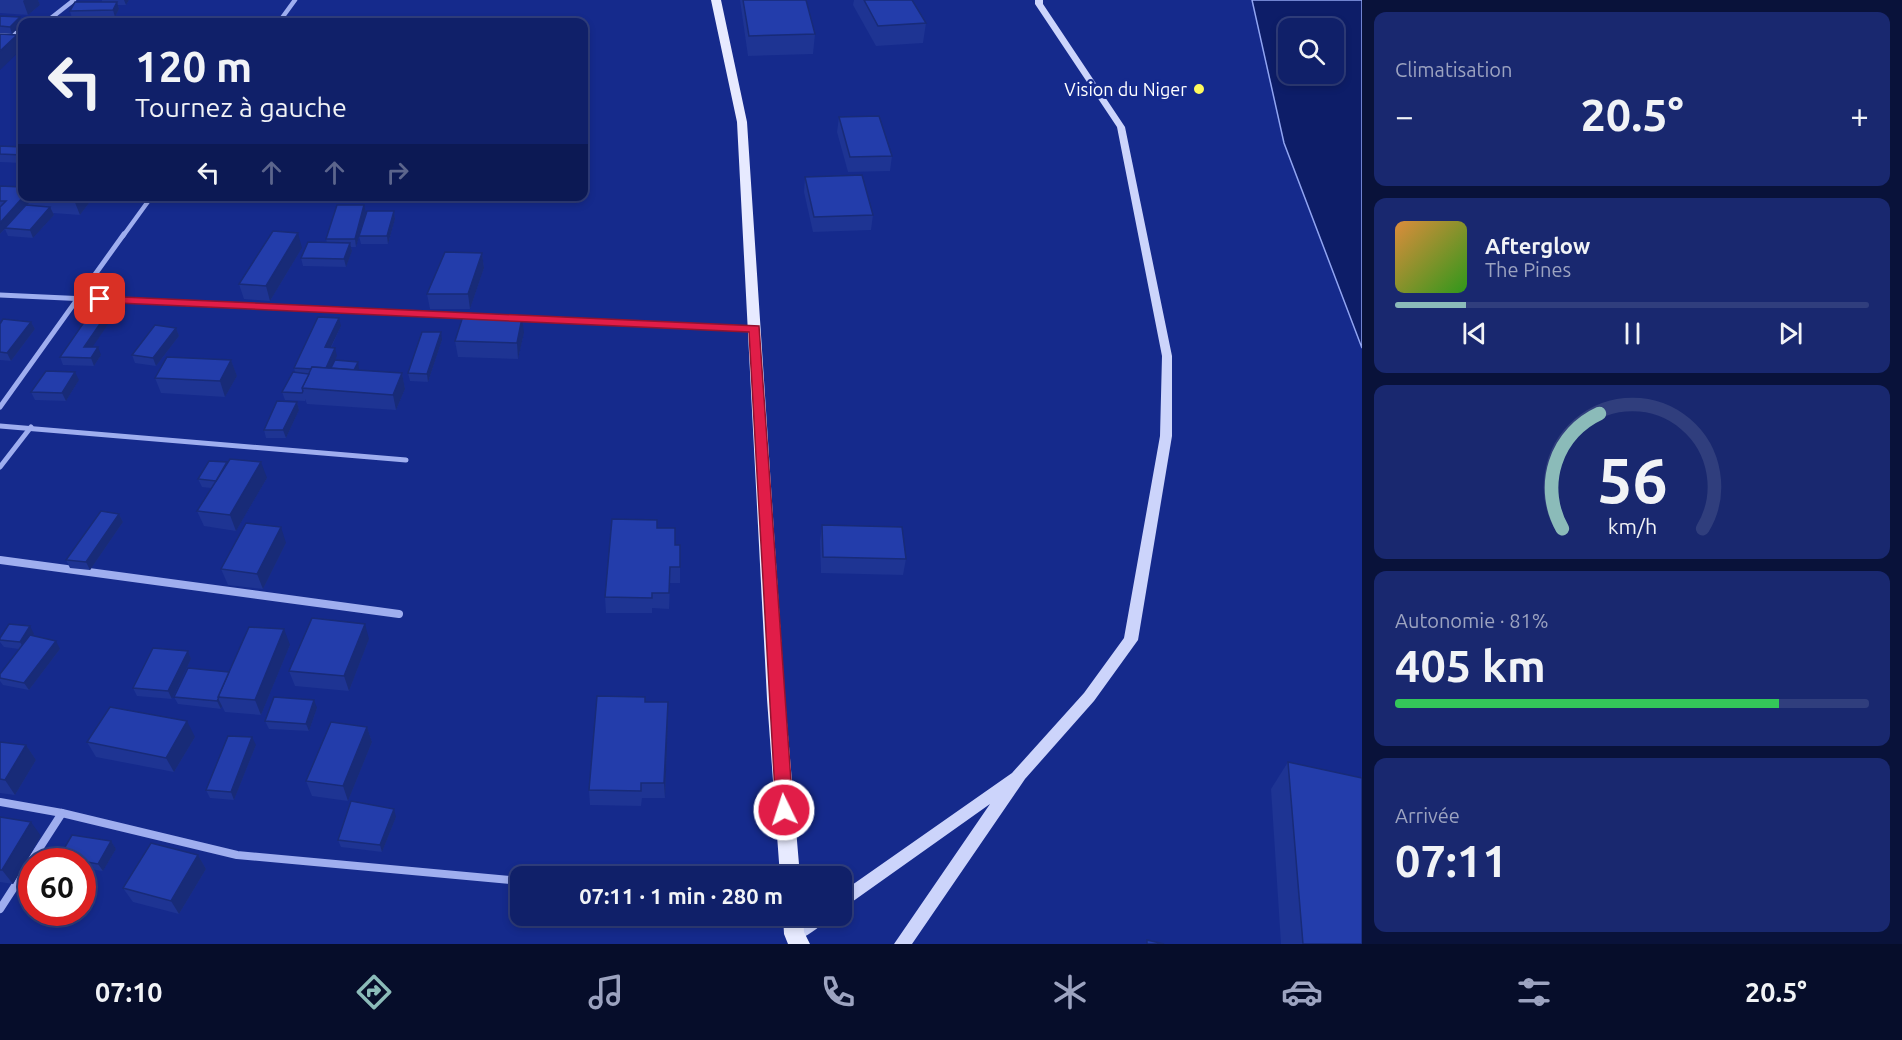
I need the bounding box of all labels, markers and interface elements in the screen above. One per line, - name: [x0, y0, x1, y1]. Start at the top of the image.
- map controls: [1278, 18, 1344, 84]
- button: search: [1278, 18, 1344, 84]
- icon: left: [36, 42, 114, 120]
- text: 120 m: [135, 43, 252, 90]
- text: Climatisation: [1395, 58, 1512, 81]
- place label: Vision du Niger: [1064, 79, 1187, 99]
- marker: Vision du Niger: [1192, 82, 1206, 96]
- text: 20.5°: [1580, 89, 1684, 140]
- text: Tournez à gauche: [135, 92, 347, 122]
- text: −: [1395, 97, 1414, 134]
- text: +: [1850, 97, 1869, 134]
- icon: left: [192, 156, 225, 189]
- icon: ahead: [255, 156, 288, 189]
- icon: ahead: [318, 156, 351, 189]
- icon: right: [381, 156, 414, 189]
- text: Afterglow: [1485, 233, 1590, 258]
- text: The Pines: [1485, 258, 1571, 281]
- pin: [74, 273, 125, 324]
- icon: arrive: [83, 282, 116, 315]
- icon: previous: [1458, 317, 1491, 350]
- icon: pause: [1616, 317, 1649, 350]
- icon: next: [1774, 317, 1807, 350]
- text: 56: [1597, 445, 1667, 515]
- text: km/h: [1607, 514, 1657, 538]
- text: Autonomie · 81%: [1395, 609, 1549, 632]
- text: 405 km: [1395, 640, 1546, 691]
- position arrow: [752, 778, 816, 842]
- text: Arrivée: [1395, 804, 1460, 827]
- text: 07:11: [1395, 835, 1508, 886]
- speed limit sign: 60: [18, 848, 96, 926]
- text: 07:11 · 1 min · 280 m: [579, 883, 783, 908]
- icon: directions: [353, 971, 395, 1013]
- icon: music: [585, 971, 627, 1013]
- icon: phone: [817, 971, 859, 1013]
- icon: climate: [1049, 971, 1091, 1013]
- icon: car: [1281, 971, 1323, 1013]
- icon: filters: [1513, 971, 1555, 1013]
- text: 07:10: [95, 977, 163, 1007]
- text: 20.5°: [1745, 977, 1807, 1007]

